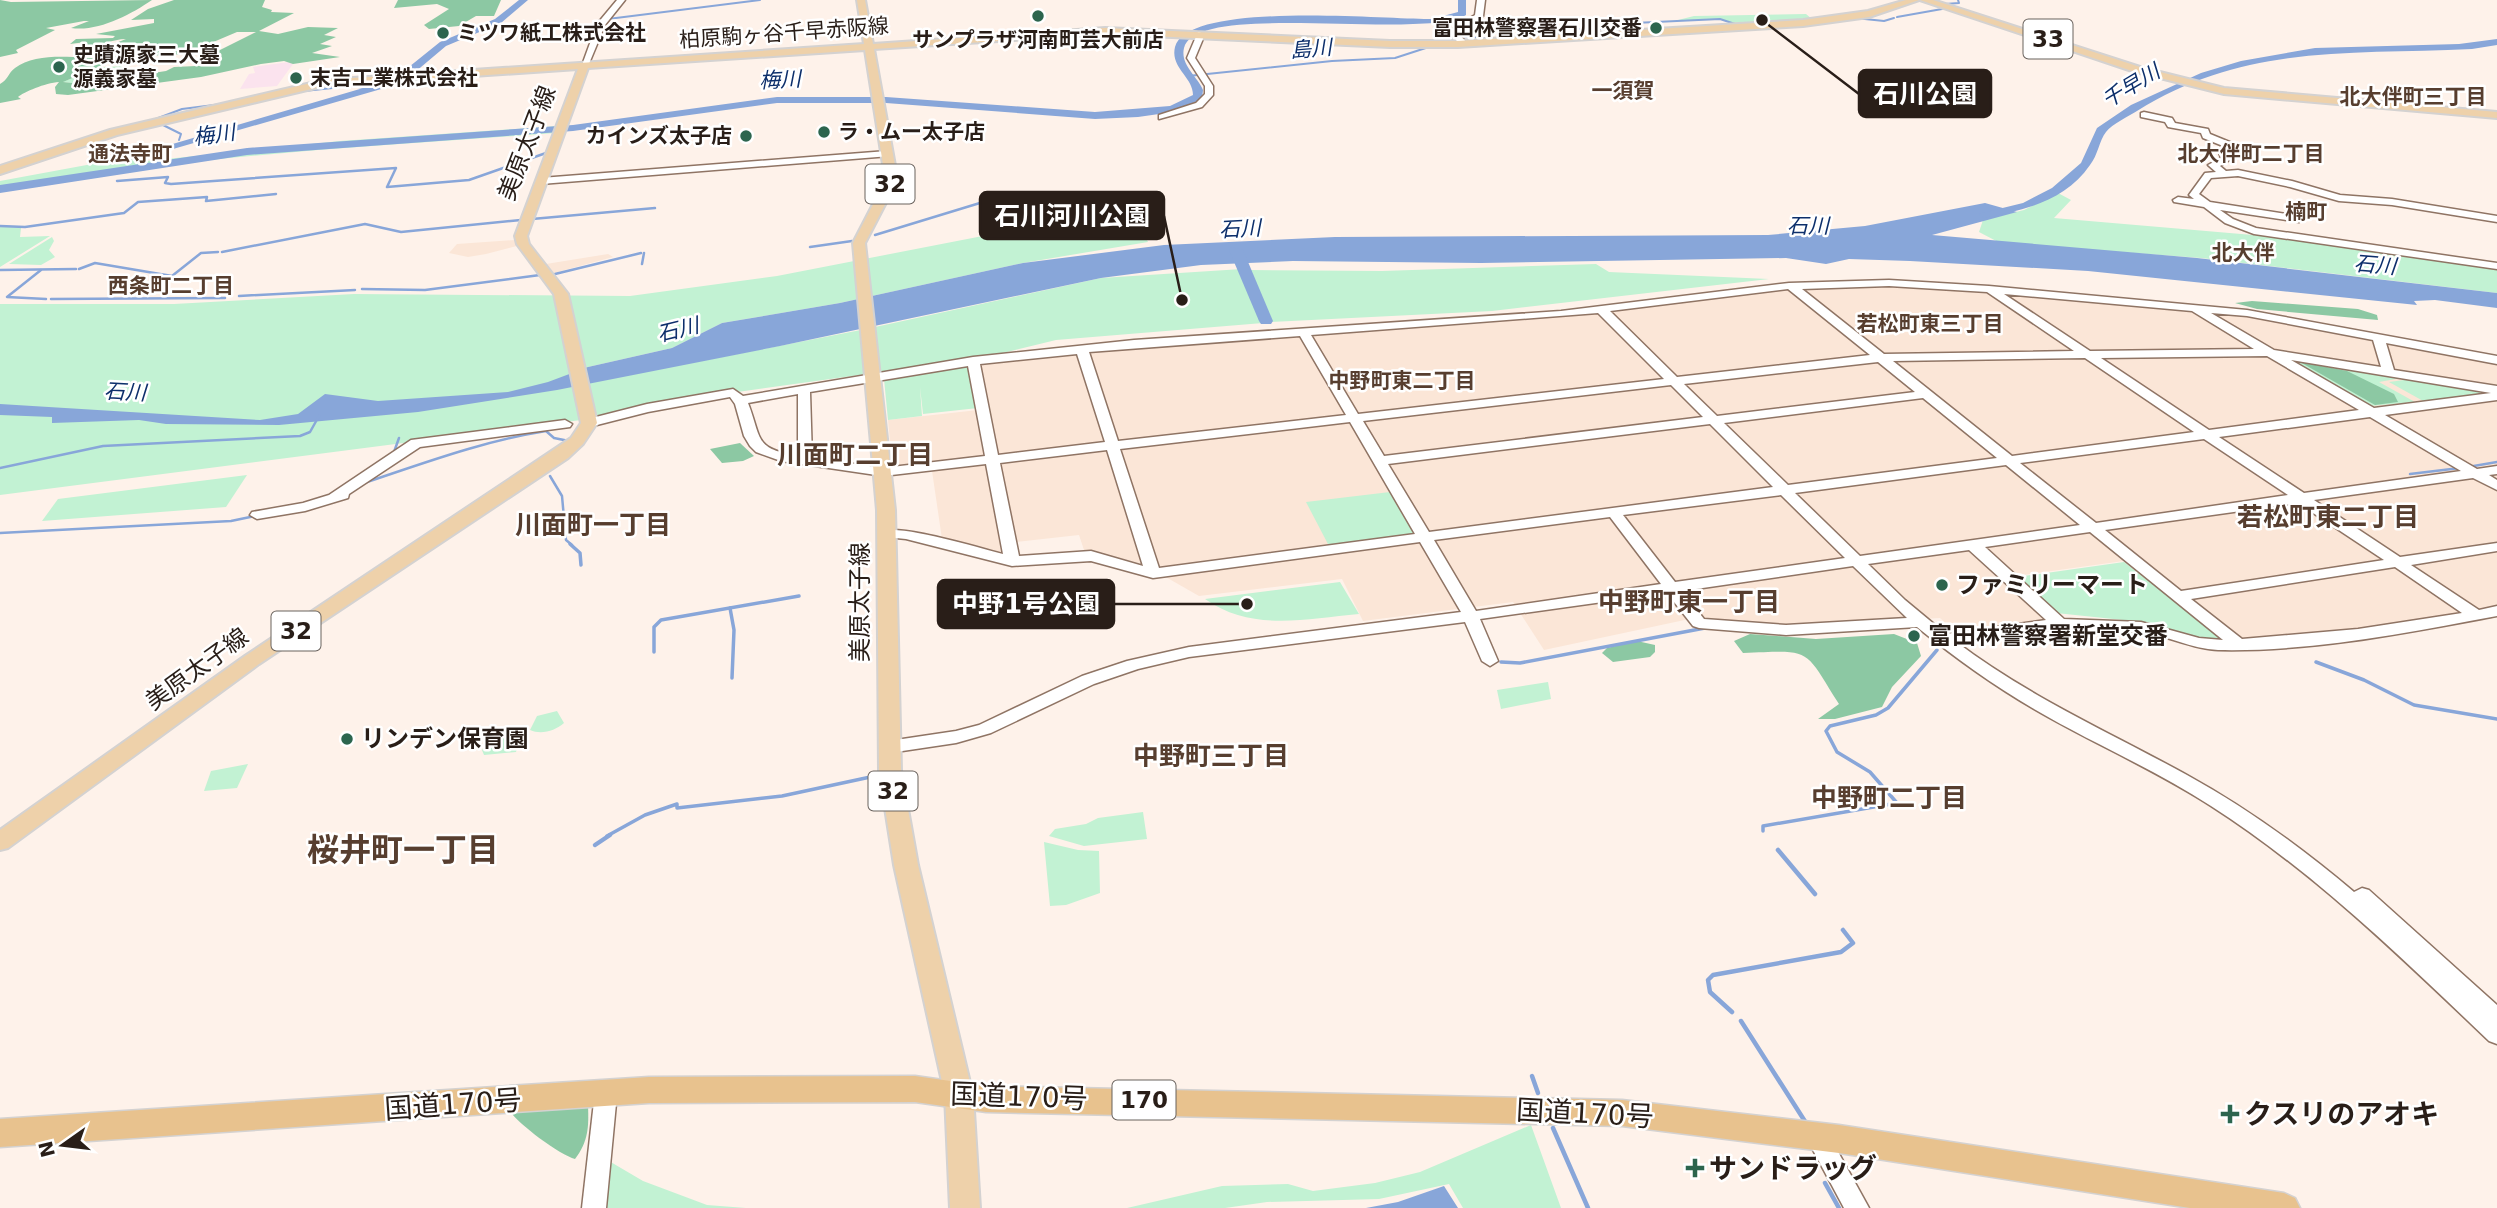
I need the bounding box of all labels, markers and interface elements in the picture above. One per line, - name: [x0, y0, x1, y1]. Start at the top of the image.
- marker: サンプラザ河南町芸大前店: [1030, 8, 1046, 24]
- street label: 柏原駒ヶ谷千早赤阪線: [678, 14, 890, 52]
- place label: 富田林警察署石川交番: [1432, 16, 1642, 40]
- marker: 富田林警察署石川交番: [1648, 20, 1664, 36]
- road number: 33: [2024, 20, 2072, 58]
- place label: ミツワ紙工株式会社: [457, 21, 646, 45]
- marker: ミツワ紙工株式会社: [435, 25, 451, 41]
- place label: サンプラザ河南町芸大前店: [912, 28, 1164, 52]
- water label: 島川: [1289, 35, 1335, 63]
- place label: 史蹟源家三大墓 源義家墓: [73, 43, 220, 91]
- water label: 千早川: [2098, 58, 2166, 113]
- marker: 史蹟源家三大墓 源義家墓: [51, 59, 67, 75]
- place label: 末吉工業株式会社: [310, 66, 478, 90]
- water label: 梅川: [758, 67, 804, 93]
- marker: 末吉工業株式会社: [288, 70, 304, 86]
- callout: 石川公園: [1859, 70, 1991, 117]
- district label: 一須賀: [1592, 79, 1655, 103]
- text: 石川公園: [1873, 79, 1977, 109]
- street label: 美原太子線: [492, 82, 562, 204]
- district label: 北大伴町三丁目: [2340, 85, 2487, 109]
- water label: 梅川: [192, 120, 238, 150]
- place label: ラ・ムー太子店: [838, 120, 985, 144]
- place label: カインズ太子店: [585, 124, 732, 148]
- marker: ラ・ムー太子店: [816, 124, 832, 140]
- marker: カインズ太子店: [738, 128, 754, 144]
- district label: 通法寺町: [88, 142, 172, 166]
- district label: 北大伴町二丁目: [2178, 142, 2325, 166]
- road number: 32: [866, 164, 914, 204]
- callout: 石川河川公園: [980, 192, 1164, 239]
- district label: 楠町: [2285, 200, 2327, 224]
- text: 石川河川公園: [994, 201, 1150, 231]
- water label: 石川: [1787, 214, 1831, 238]
- water label: 石川: [1218, 216, 1264, 242]
- district label: 北大伴: [2212, 241, 2275, 265]
- water label: 石川: [2353, 251, 2399, 279]
- district label: 西条町二丁目: [108, 274, 234, 298]
- district label: 若松町東三丁目: [1857, 312, 2004, 336]
- water label: 石川: [655, 313, 703, 347]
- district label: 中野町東二丁目: [1329, 369, 1476, 393]
- water label: 石川: [103, 379, 149, 405]
- district label: 川面町二丁目: [777, 440, 933, 470]
- district label: 若松町東二丁目: [2237, 502, 2419, 532]
- district label: 川面町一丁目: [515, 510, 671, 540]
- street label: 美原太子線: [846, 542, 874, 662]
- place label: ファミリーマート: [1956, 571, 2148, 599]
- marker: ファミリーマート: [1934, 577, 1950, 593]
- callout: 中野1号公園: [938, 580, 1114, 628]
- district label: 中野町東一丁目: [1598, 587, 1780, 617]
- text: 中野1号公園: [952, 589, 1100, 619]
- road number: 32: [272, 611, 320, 650]
- street label: 美原太子線: [140, 622, 254, 716]
- place label: 富田林警察署新堂交番: [1928, 622, 2168, 650]
- marker: 富田林警察署新堂交番: [1906, 628, 1922, 644]
- place label: リンデン保育園: [361, 725, 529, 753]
- marker: リンデン保育園: [339, 731, 355, 747]
- district label: 中野町三丁目: [1133, 741, 1289, 771]
- road number: 32: [868, 772, 917, 810]
- district label: 中野町二丁目: [1811, 783, 1967, 813]
- district label: 桜井町一丁目: [307, 831, 499, 869]
- street label: 国道170号: [950, 1078, 1088, 1115]
- road number: 170: [1112, 1080, 1176, 1120]
- street label: 国道170号: [383, 1083, 523, 1126]
- street label: 国道170号: [1515, 1093, 1654, 1134]
- place label: クスリのアオキ: [2244, 1098, 2439, 1131]
- marker: クスリのアオキ: [2222, 1106, 2238, 1122]
- north arrow: [28, 1110, 98, 1180]
- text: N: [34, 1139, 59, 1159]
- place label: サンドラッグ: [1709, 1152, 1877, 1185]
- marker: サンドラッグ: [1687, 1160, 1703, 1176]

